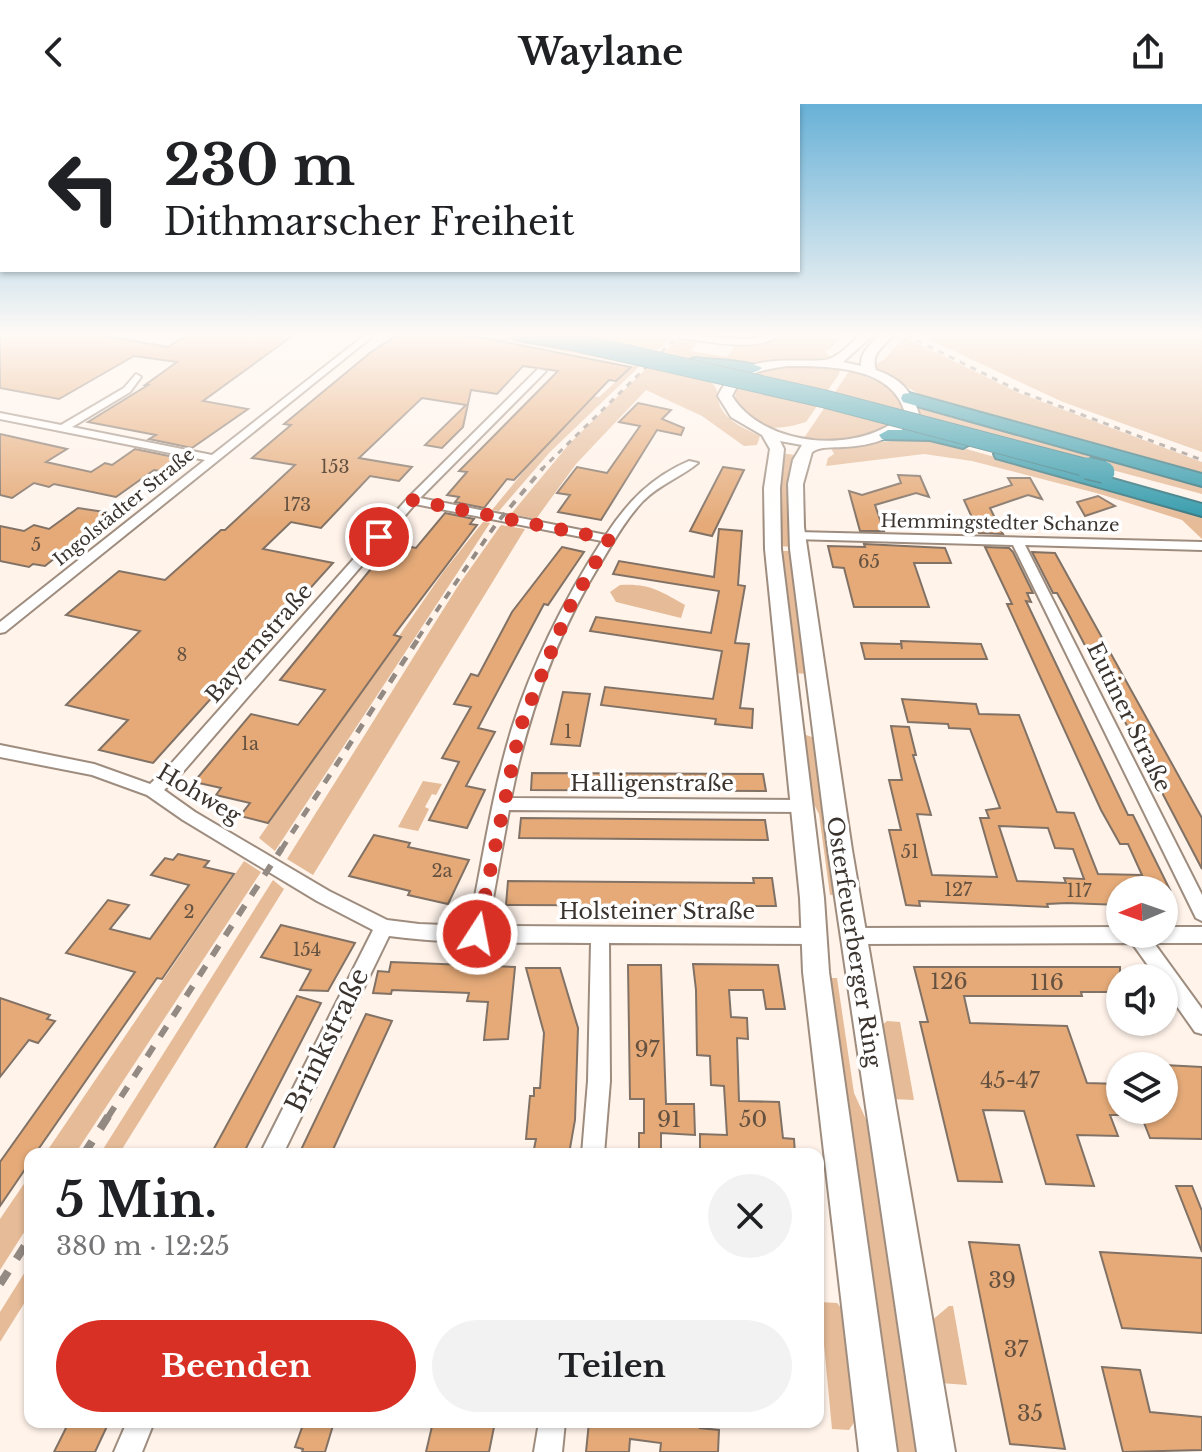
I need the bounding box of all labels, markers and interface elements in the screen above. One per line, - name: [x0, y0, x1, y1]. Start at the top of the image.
- icon: back: [32, 30, 76, 74]
- text: Waylane: [519, 30, 683, 75]
- icon: share: [1126, 30, 1170, 74]
- text: 230 m: [164, 131, 355, 200]
- icon: left: [32, 136, 136, 240]
- text: Dithmarscher Freiheit: [164, 200, 575, 245]
- street label: Ingolstädter Straße: [49, 443, 199, 571]
- house number: 153: [320, 456, 350, 478]
- house number: 173: [283, 494, 311, 516]
- pin: [345, 503, 413, 571]
- street label: Hemmingstedter Schanze: [880, 510, 1120, 536]
- icon: arrive: [357, 515, 401, 559]
- house number: 5: [31, 534, 41, 556]
- house number: 65: [858, 551, 880, 573]
- street label: Bayernstraße: [200, 578, 318, 708]
- street label: Eutiner Straße: [1081, 638, 1177, 796]
- house number: 8: [177, 644, 187, 666]
- house number: 1: [564, 721, 572, 743]
- house number: 1a: [241, 733, 259, 755]
- street label: Hohweg: [152, 758, 247, 830]
- street label: Halligenstraße: [570, 770, 734, 797]
- street label: Osterfeuerberger Ring: [821, 814, 887, 1070]
- house number: 51: [901, 841, 919, 863]
- house number: 2a: [431, 860, 453, 882]
- north arrow: [1106, 876, 1178, 948]
- map controls: [1106, 876, 1178, 1124]
- house number: 127: [944, 879, 973, 901]
- house number: 117: [1066, 880, 1093, 902]
- position arrow: [435, 892, 519, 976]
- street label: Holsteiner Straße: [559, 898, 755, 925]
- house number: 2: [183, 901, 195, 923]
- house number: 154: [293, 939, 321, 961]
- street label: Brinkstraße: [278, 963, 376, 1117]
- button: sound: [1106, 964, 1178, 1036]
- house number: 126: [930, 968, 968, 995]
- house number: 116: [1030, 969, 1064, 996]
- house number: 97: [634, 1036, 661, 1063]
- button: layers: [1106, 1052, 1178, 1124]
- house number: 45-47: [980, 1067, 1041, 1094]
- house number: 91: [657, 1106, 681, 1133]
- house number: 50: [739, 1106, 767, 1133]
- text: 5 Min.: [56, 1170, 217, 1230]
- button: close: [708, 1174, 792, 1258]
- text: 380 m · 12:25: [56, 1230, 230, 1262]
- house number: 39: [988, 1267, 1016, 1294]
- button: Beenden: [56, 1320, 416, 1412]
- button: Teilen: [432, 1320, 792, 1412]
- house number: 37: [1004, 1336, 1029, 1363]
- house number: 35: [1017, 1400, 1043, 1427]

